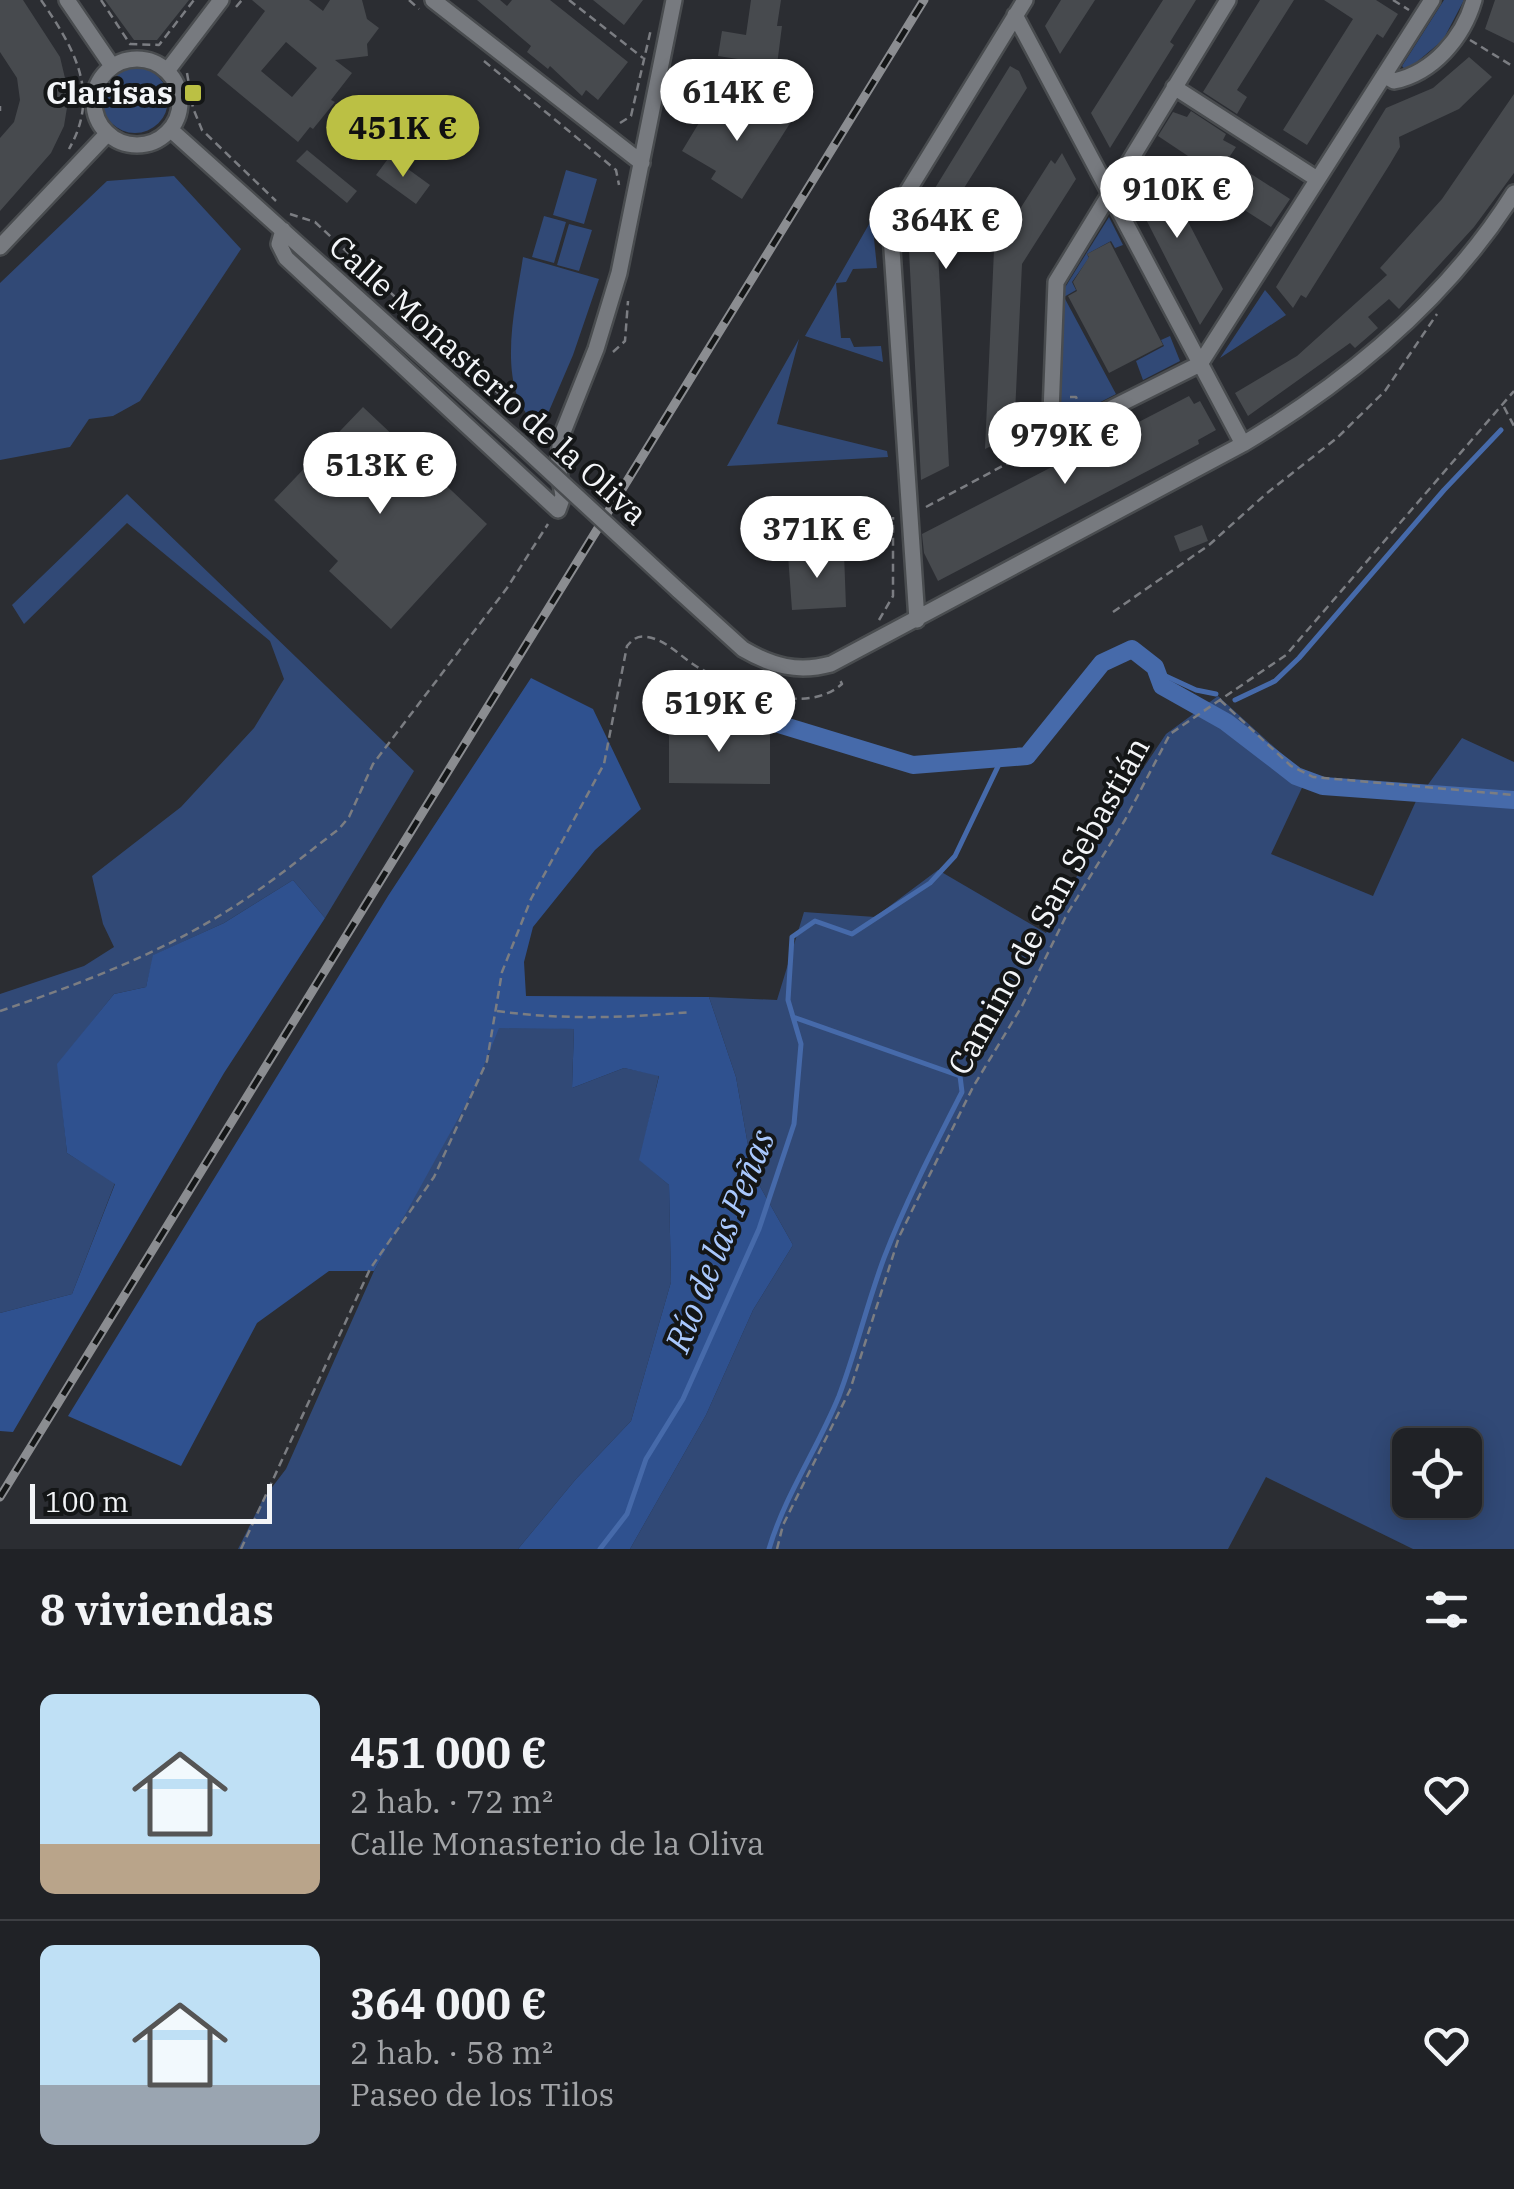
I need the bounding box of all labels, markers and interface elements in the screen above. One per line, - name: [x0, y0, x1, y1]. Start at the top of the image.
- pin: 614K €: [656, 59, 818, 144]
- text: 614K €: [682, 70, 792, 112]
- place label: Clarisas: [46, 71, 173, 113]
- marker: Clarisas: [182, 82, 204, 104]
- pin: 451K €: [322, 95, 484, 180]
- text: 451K €: [348, 106, 458, 148]
- pin: 910K €: [1096, 156, 1258, 241]
- text: 910K €: [1122, 167, 1232, 209]
- pin: 364K €: [865, 187, 1027, 272]
- text: 364K €: [891, 198, 1001, 240]
- street label: Calle Monasterio de la Oliva: [321, 225, 657, 534]
- pin: 979K €: [984, 402, 1146, 487]
- text: 979K €: [1010, 413, 1120, 455]
- pin: 513K €: [299, 432, 461, 517]
- text: 513K €: [325, 443, 435, 485]
- pin: 371K €: [736, 496, 898, 581]
- text: 371K €: [762, 507, 872, 549]
- pin: 519K €: [638, 670, 800, 755]
- text: 519K €: [664, 681, 774, 723]
- street label: Camino de San Sebastián: [938, 729, 1159, 1082]
- water label: Río de las Peñas: [653, 1123, 785, 1359]
- map controls: [1392, 1428, 1482, 1518]
- button: locate: [1392, 1428, 1482, 1518]
- scale bar: [30, 1479, 272, 1524]
- text: 100 m: [45, 1483, 129, 1520]
- text: 8 viviendas: [40, 1582, 274, 1637]
- icon: filters: [1419, 1582, 1474, 1637]
- text: 451 000 €: [350, 1725, 547, 1780]
- icon: home: [120, 1734, 240, 1854]
- icon: heart: [1419, 1767, 1474, 1822]
- text: 2 hab. · 72 m²: [350, 1780, 553, 1822]
- text: Calle Monasterio de la Oliva: [350, 1822, 764, 1864]
- text: 364 000 €: [350, 1976, 547, 2031]
- icon: home: [120, 1985, 240, 2105]
- icon: heart: [1419, 2018, 1474, 2073]
- text: 2 hab. · 58 m²: [350, 2031, 553, 2073]
- text: Paseo de los Tilos: [350, 2073, 614, 2115]

